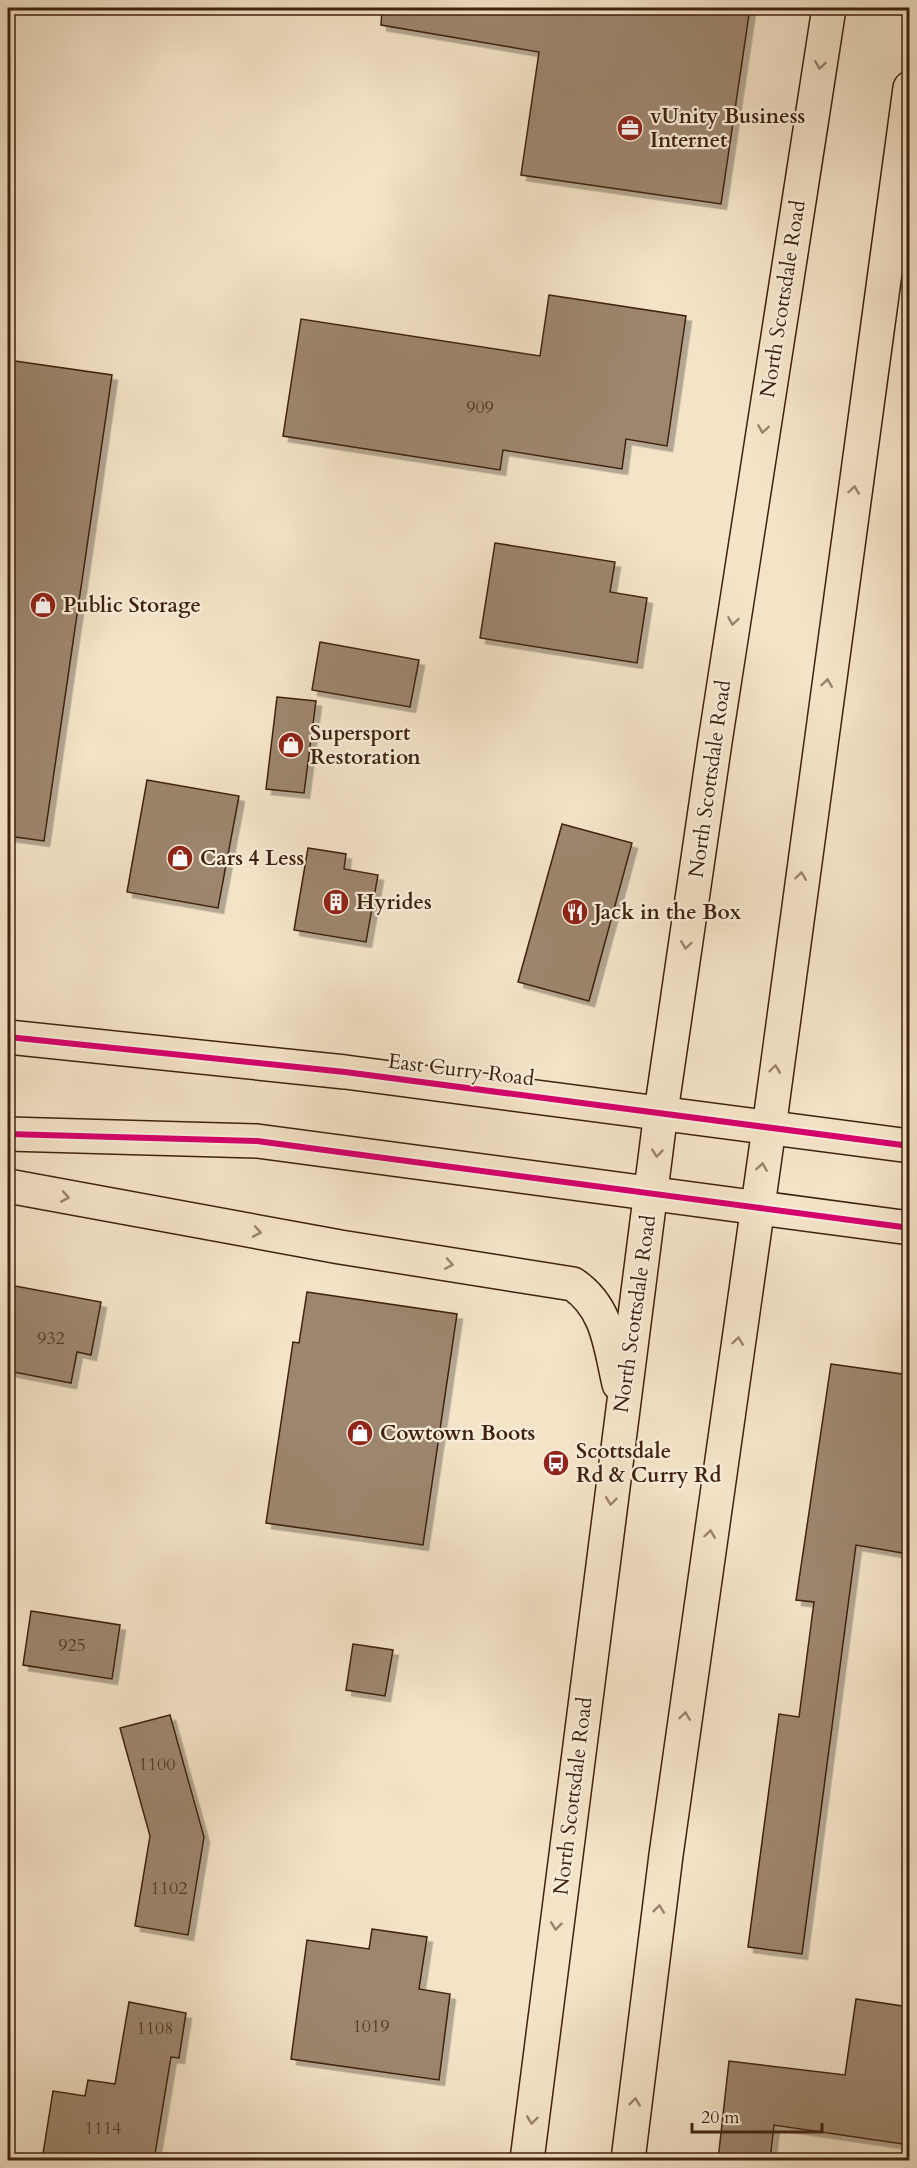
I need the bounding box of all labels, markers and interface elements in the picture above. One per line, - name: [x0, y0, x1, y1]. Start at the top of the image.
- one-way arrow: [814, 61, 826, 70]
- place label: vUnity Business Internet: [650, 102, 805, 155]
- office icon: vUnity Business Internet: [615, 113, 645, 143]
- street label: North Scottsdale Road: [753, 198, 813, 400]
- house number: 909: [466, 395, 494, 420]
- one-way arrow: [757, 424, 769, 433]
- one-way arrow: [847, 485, 859, 494]
- shop icon: Public Storage: [28, 590, 58, 620]
- place label: Public Storage: [63, 591, 201, 620]
- one-way arrow: [728, 617, 740, 626]
- street label: North Scottsdale Road: [682, 678, 738, 880]
- one-way arrow: [821, 678, 833, 688]
- place label: Supersport Restoration: [310, 719, 421, 772]
- shop icon: Supersport Restoration: [276, 730, 306, 760]
- shop icon: Cars 4 Less: [165, 843, 195, 873]
- place label: Cars 4 Less: [200, 844, 304, 873]
- one-way arrow: [794, 872, 806, 881]
- building icon: Hyrides: [321, 887, 351, 917]
- place label: Hyrides: [356, 888, 432, 917]
- restaurant icon: Jack in the Box: [560, 897, 590, 927]
- place label: Jack in the Box: [591, 898, 742, 927]
- one-way arrow: [680, 941, 692, 950]
- street label: East Curry Road: [386, 1047, 536, 1093]
- one-way arrow: [768, 1065, 780, 1074]
- one-way arrow: [651, 1148, 664, 1157]
- one-way arrow: [755, 1163, 768, 1173]
- one-way arrow: [59, 1190, 69, 1203]
- street label: North Scottsdale Road: [607, 1213, 663, 1415]
- one-way arrow: [251, 1225, 261, 1238]
- one-way arrow: [444, 1258, 454, 1270]
- house number: 932: [37, 1326, 65, 1351]
- one-way arrow: [732, 1336, 744, 1345]
- shop icon: Cowtown Boots: [345, 1418, 375, 1448]
- place label: Cowtown Boots: [380, 1419, 535, 1448]
- place label: Scottsdale Rd & Curry Rd: [576, 1437, 722, 1490]
- bus stop icon: Scottsdale Rd & Curry Rd: [541, 1448, 571, 1478]
- one-way arrow: [605, 1496, 617, 1505]
- one-way arrow: [704, 1529, 716, 1538]
- house number: 925: [58, 1633, 86, 1658]
- street label: North Scottsdale Road: [546, 1695, 600, 1897]
- one-way arrow: [679, 1711, 691, 1720]
- house number: 1100: [139, 1752, 175, 1777]
- house number: 1102: [151, 1876, 187, 1901]
- one-way arrow: [653, 1904, 665, 1914]
- one-way arrow: [551, 1922, 563, 1931]
- house number: 1019: [353, 2014, 389, 2039]
- house number: 1108: [137, 2016, 173, 2041]
- scale bar: [692, 2096, 822, 2134]
- one-way arrow: [628, 2098, 641, 2107]
- text: 20 m: [701, 2105, 740, 2130]
- one-way arrow: [527, 2115, 539, 2124]
- house number: 1114: [85, 2116, 121, 2141]

